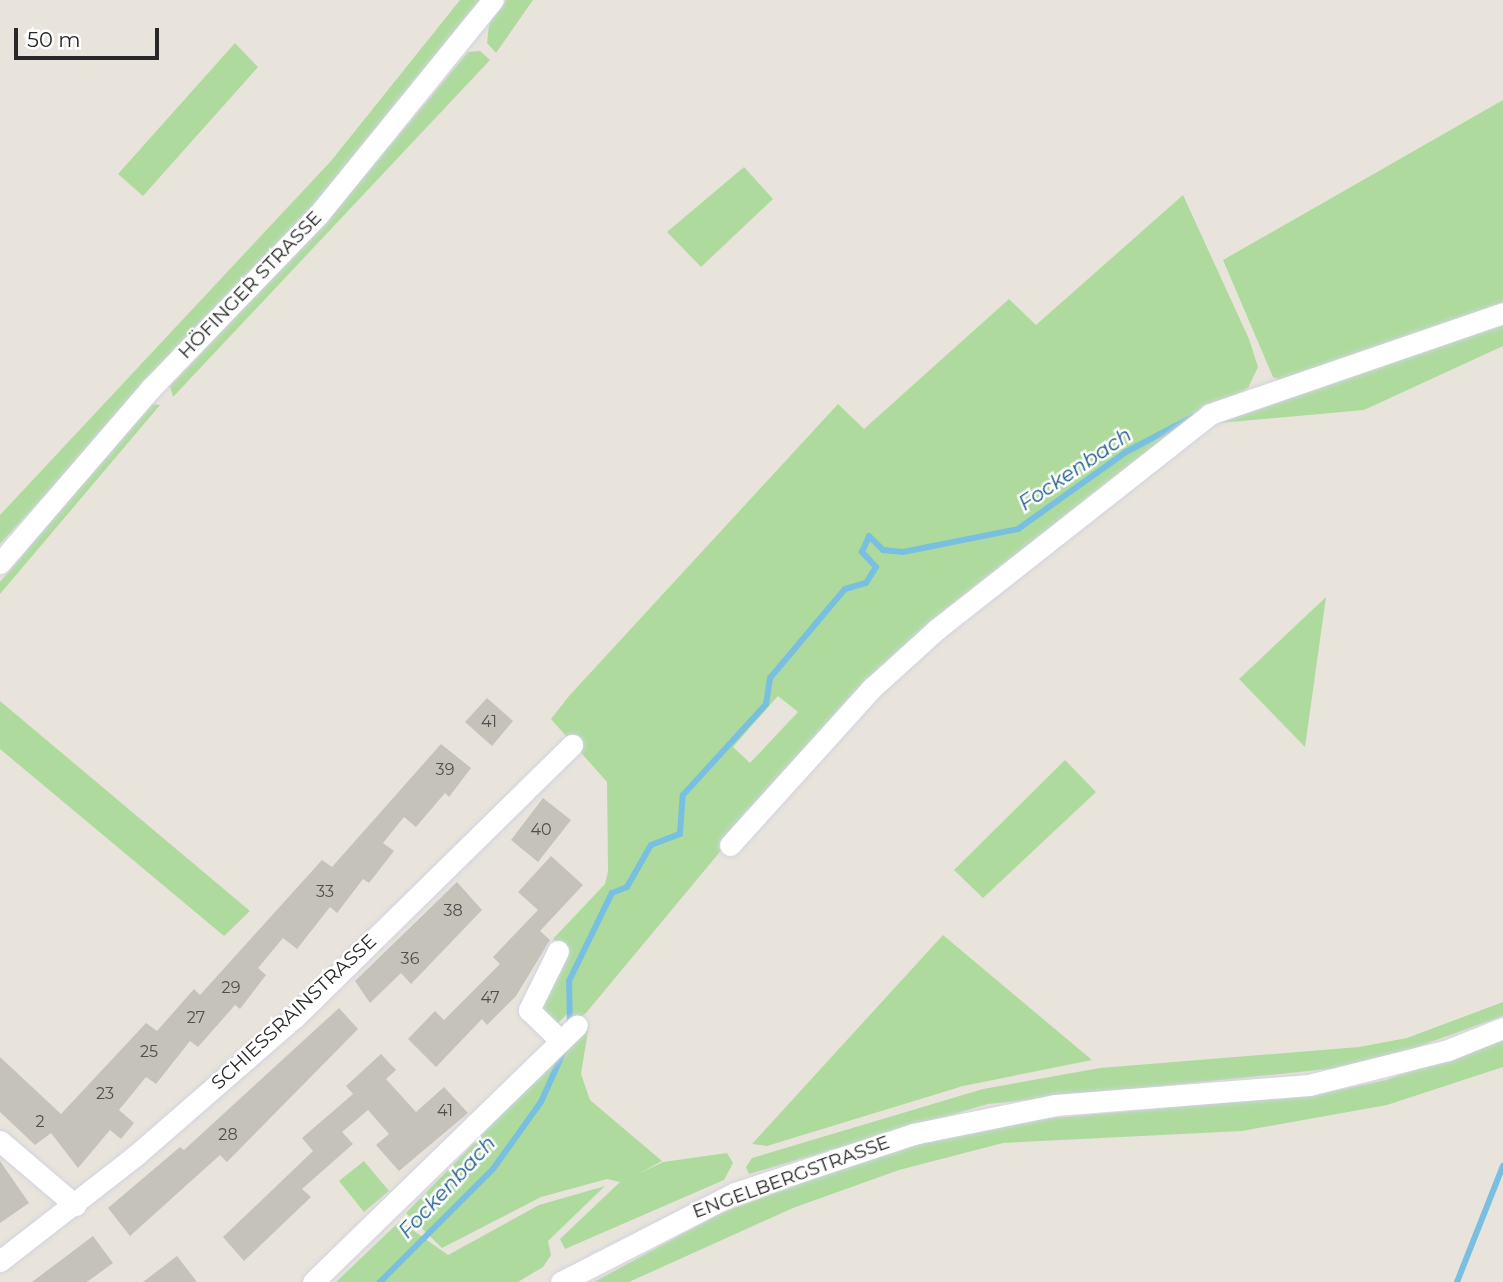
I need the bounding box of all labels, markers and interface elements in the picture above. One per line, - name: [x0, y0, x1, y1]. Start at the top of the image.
- scale bar: [18, 14, 163, 58]
- text: 50 m: [27, 27, 81, 52]
- street label: HÖFINGER STRASSE: [174, 206, 326, 364]
- water label: Fockenbach: [1014, 422, 1136, 516]
- house number: 41: [481, 712, 497, 732]
- house number: 39: [436, 760, 454, 780]
- house number: 40: [530, 820, 552, 840]
- house number: 33: [316, 882, 334, 902]
- house number: 38: [443, 901, 463, 921]
- street label: SCHIESSRAINSTRASSE: [207, 930, 381, 1094]
- house number: 36: [401, 949, 419, 969]
- house number: 29: [222, 978, 240, 998]
- house number: 47: [480, 988, 500, 1008]
- house number: 27: [187, 1008, 205, 1028]
- house number: 25: [140, 1042, 158, 1062]
- house number: 23: [96, 1084, 114, 1104]
- house number: 41: [437, 1101, 453, 1121]
- house number: 2: [35, 1112, 45, 1132]
- house number: 28: [218, 1125, 238, 1145]
- water label: Fockenbach: [393, 1131, 501, 1243]
- street label: ENGELBERGSTRASSE: [689, 1131, 893, 1223]

